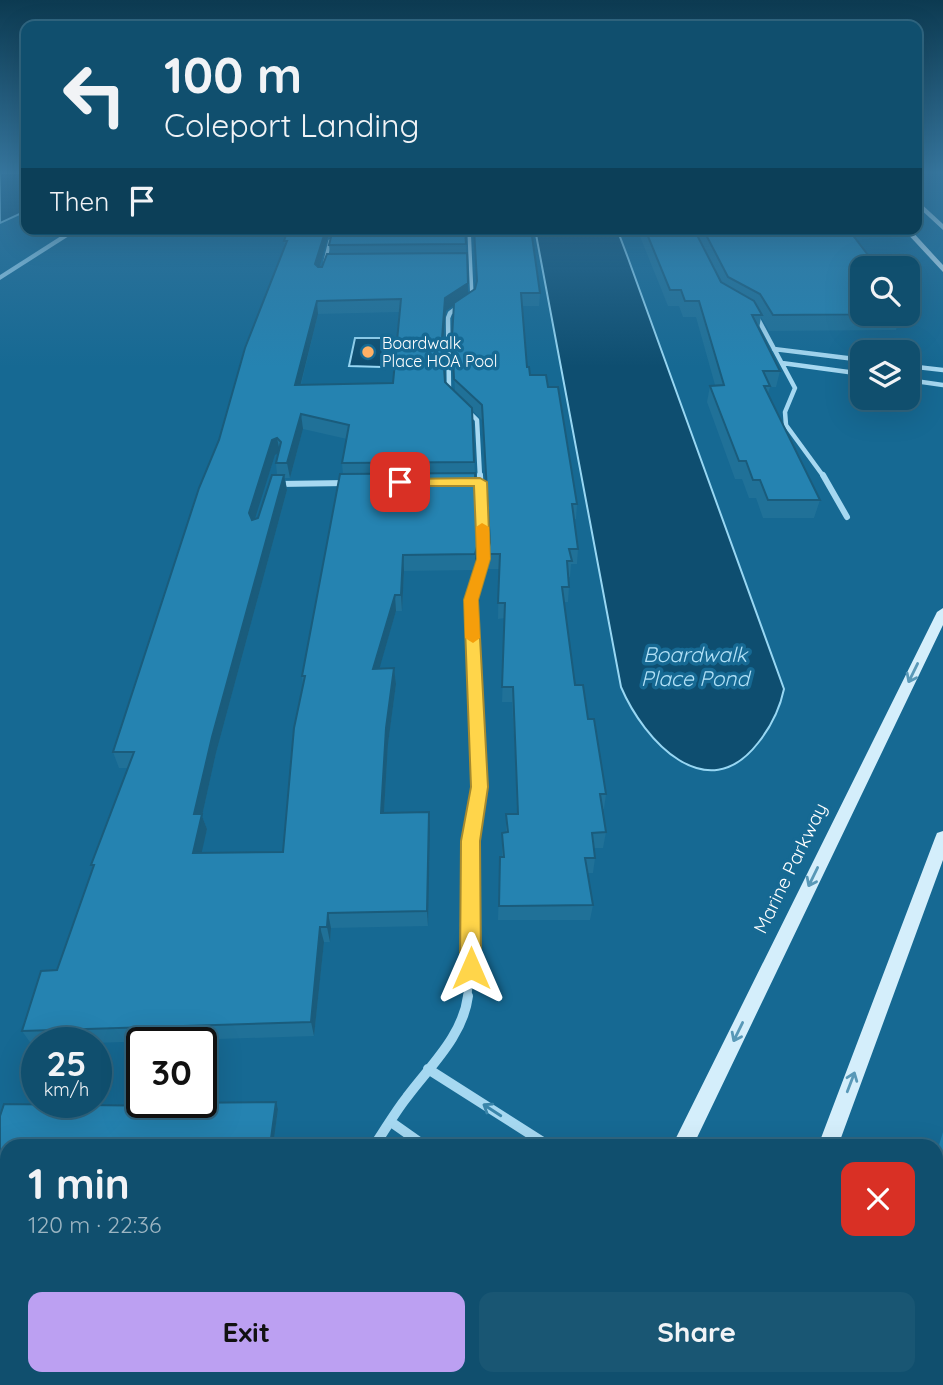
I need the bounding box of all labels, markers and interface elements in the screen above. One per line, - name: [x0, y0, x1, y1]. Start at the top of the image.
- text: 100 m: [164, 44, 302, 105]
- icon: left: [49, 49, 140, 140]
- text: Coleport Landing: [164, 105, 420, 145]
- icon: arrive: [123, 182, 161, 220]
- text: Then: [49, 185, 109, 218]
- map controls: [850, 256, 920, 410]
- button: search: [850, 256, 920, 326]
- place label: Boardwalk Place HOA Pool: [382, 333, 497, 371]
- button: layers: [850, 340, 920, 410]
- marker: Boardwalk Place HOA Pool: [360, 344, 376, 360]
- pin: [370, 452, 430, 512]
- icon: arrive: [381, 463, 419, 501]
- water label: Boardwalk Place Pond: [641, 641, 751, 691]
- one-way arrow: [906, 662, 919, 683]
- street label: Marine Parkway: [748, 799, 832, 937]
- one-way arrow: [805, 866, 819, 887]
- position arrow: [434, 931, 508, 1005]
- one-way arrow: [730, 1021, 744, 1042]
- speed limit sign: 30: [126, 1027, 217, 1118]
- text: 25: [46, 1041, 87, 1085]
- one-way arrow: [846, 1072, 859, 1094]
- text: km/h: [44, 1078, 89, 1101]
- one-way arrow: [482, 1102, 502, 1116]
- text: 1 min: [28, 1157, 130, 1210]
- button: close: [841, 1162, 915, 1236]
- text: 120 m · 22:36: [28, 1210, 161, 1239]
- button: Exit: [28, 1292, 465, 1372]
- button: Share: [479, 1292, 915, 1372]

